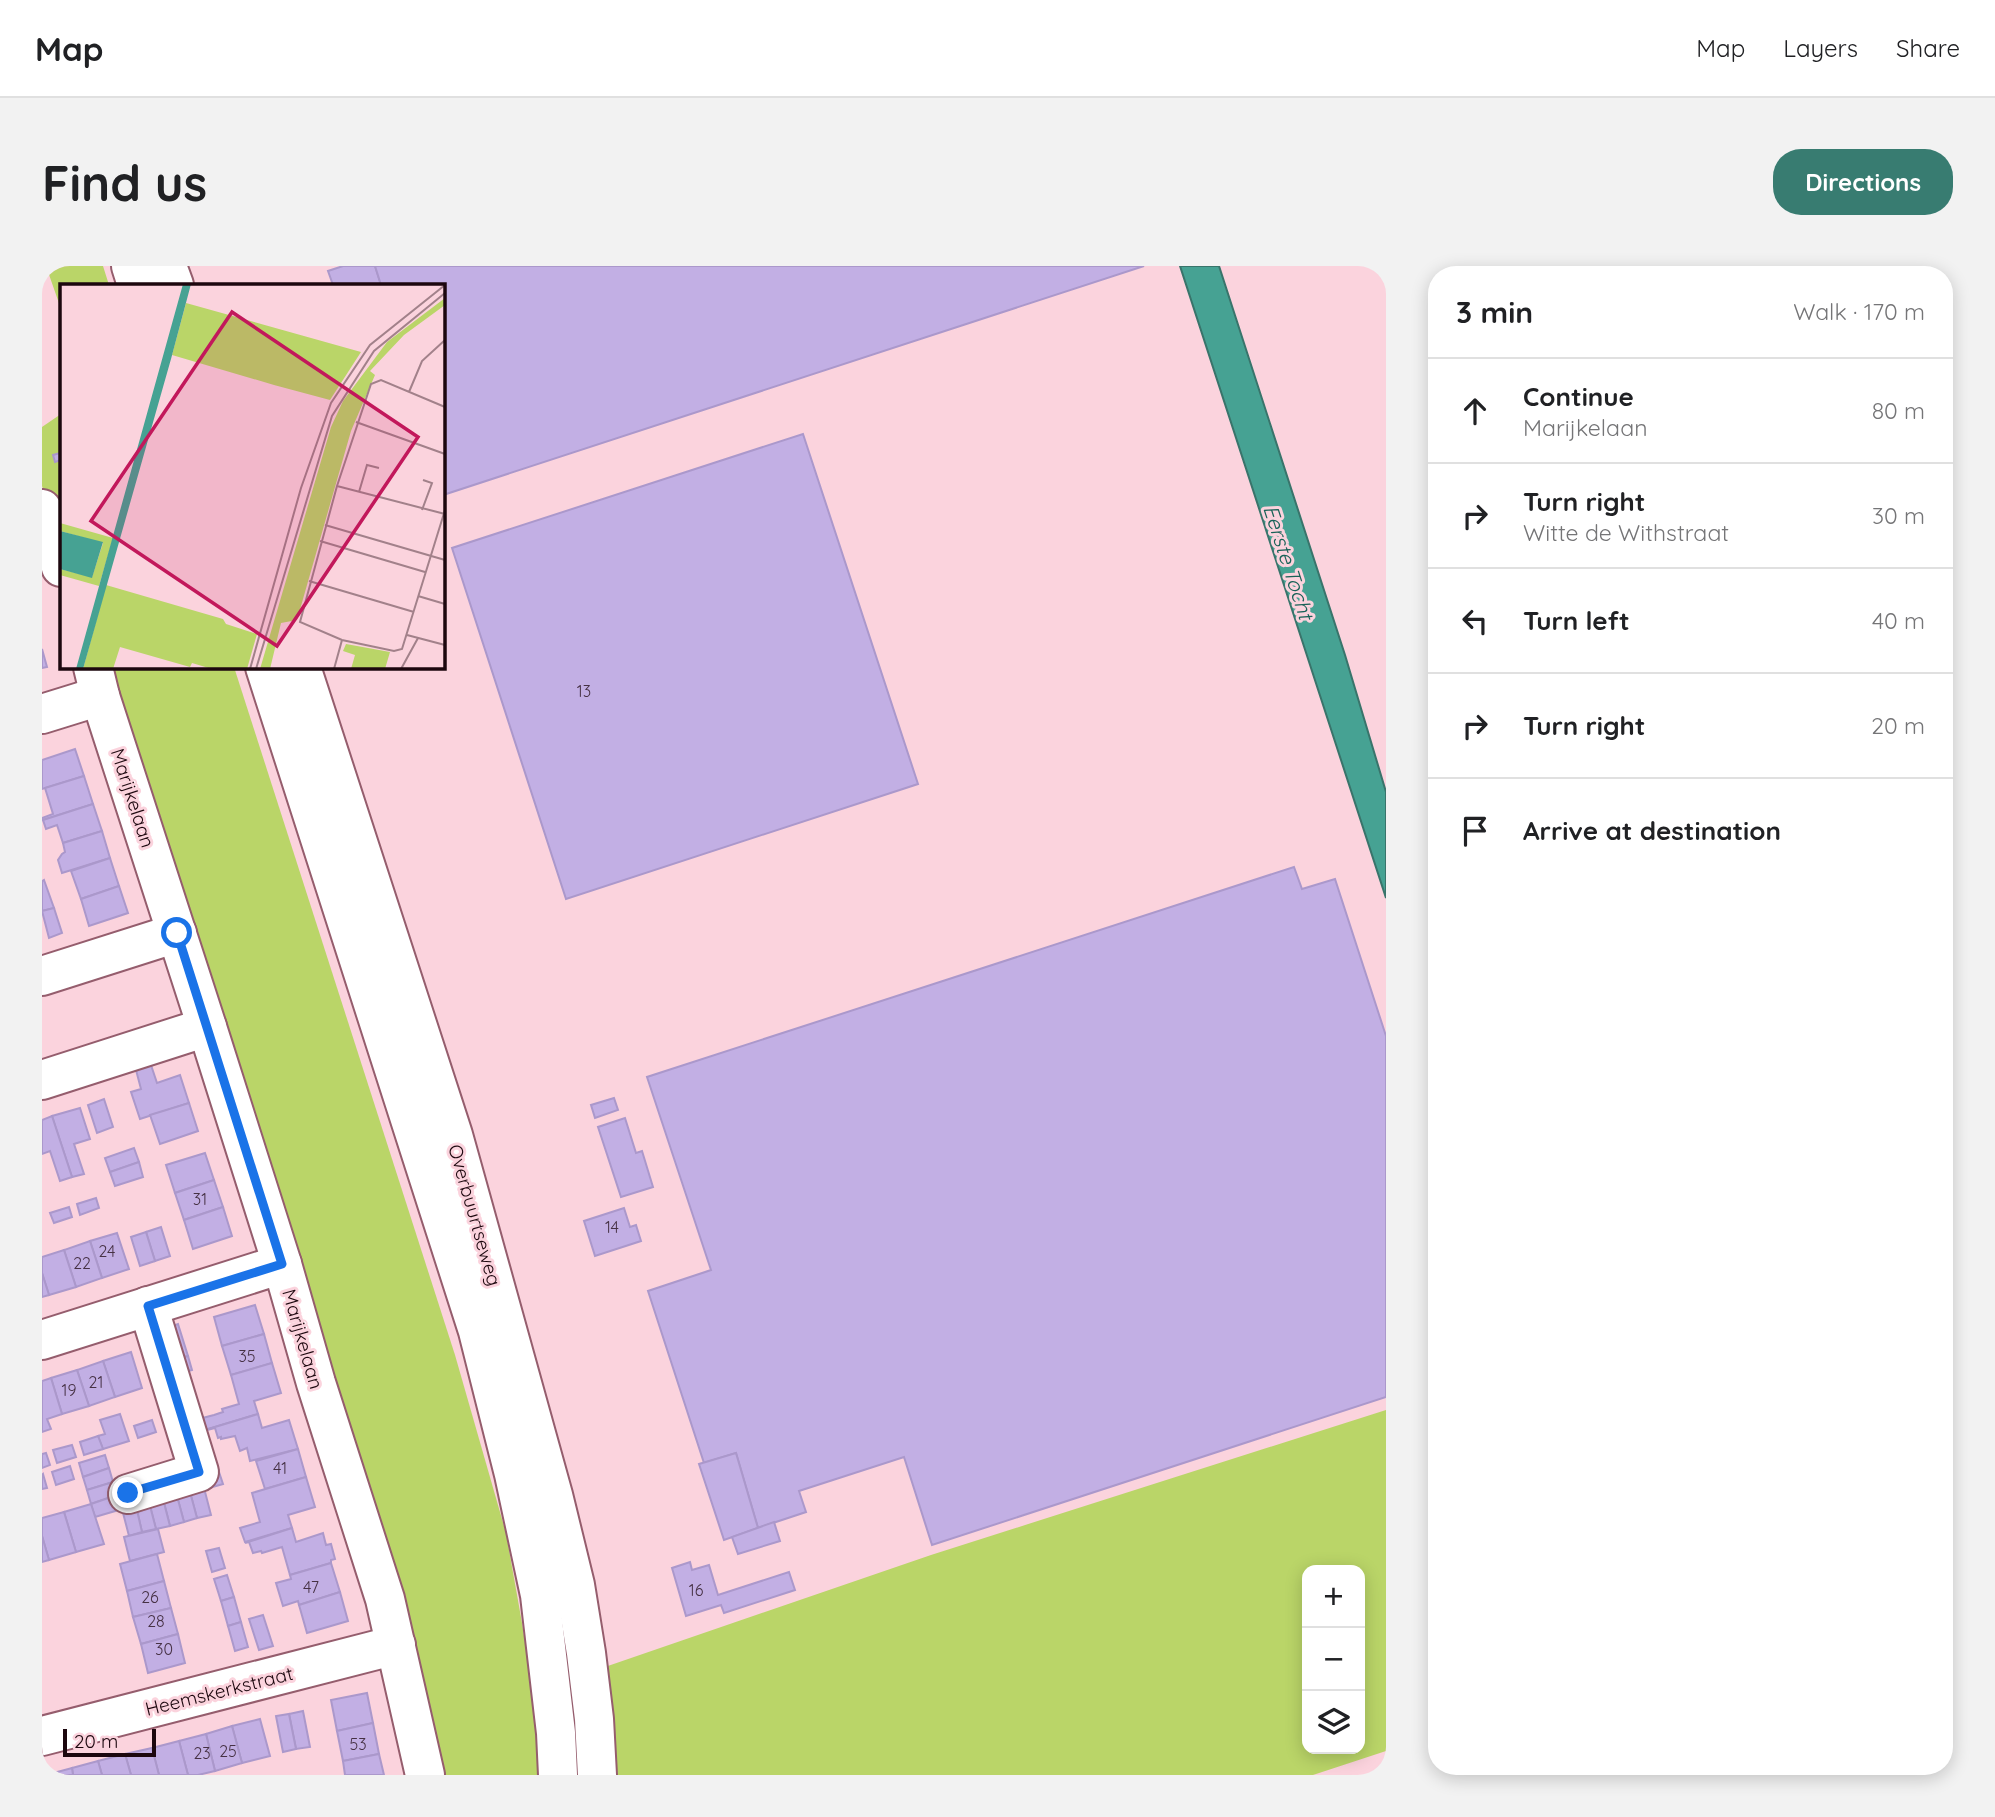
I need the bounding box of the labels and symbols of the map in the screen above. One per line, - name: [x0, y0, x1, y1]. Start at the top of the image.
- inset map: [60, 284, 444, 668]
- water label: Eerste Tocht: [1258, 501, 1321, 625]
- house number: 13: [577, 681, 591, 701]
- street label: Marijkelaan: [106, 745, 160, 851]
- route start: [161, 917, 192, 948]
- street label: Overbuurtseweg: [443, 1141, 507, 1289]
- house number: 31: [193, 1189, 207, 1209]
- house number: 14: [605, 1217, 619, 1237]
- house number: 24: [98, 1241, 116, 1261]
- house number: 22: [73, 1253, 91, 1273]
- street label: Marijkelaan: [277, 1286, 329, 1392]
- house number: 35: [238, 1346, 256, 1366]
- house number: 21: [89, 1372, 103, 1392]
- house number: 19: [62, 1380, 76, 1400]
- house number: 41: [273, 1458, 287, 1478]
- route end: [112, 1477, 143, 1508]
- house number: 47: [303, 1577, 319, 1597]
- house number: 16: [689, 1580, 704, 1600]
- house number: 26: [141, 1587, 159, 1607]
- house number: 28: [147, 1611, 165, 1631]
- house number: 30: [155, 1639, 173, 1659]
- street label: Heemskerkstraat: [143, 1661, 295, 1721]
- scale bar: [63, 1726, 156, 1758]
- house number: 53: [349, 1734, 367, 1754]
- house number: 25: [219, 1741, 237, 1761]
- house number: 23: [193, 1743, 211, 1763]

